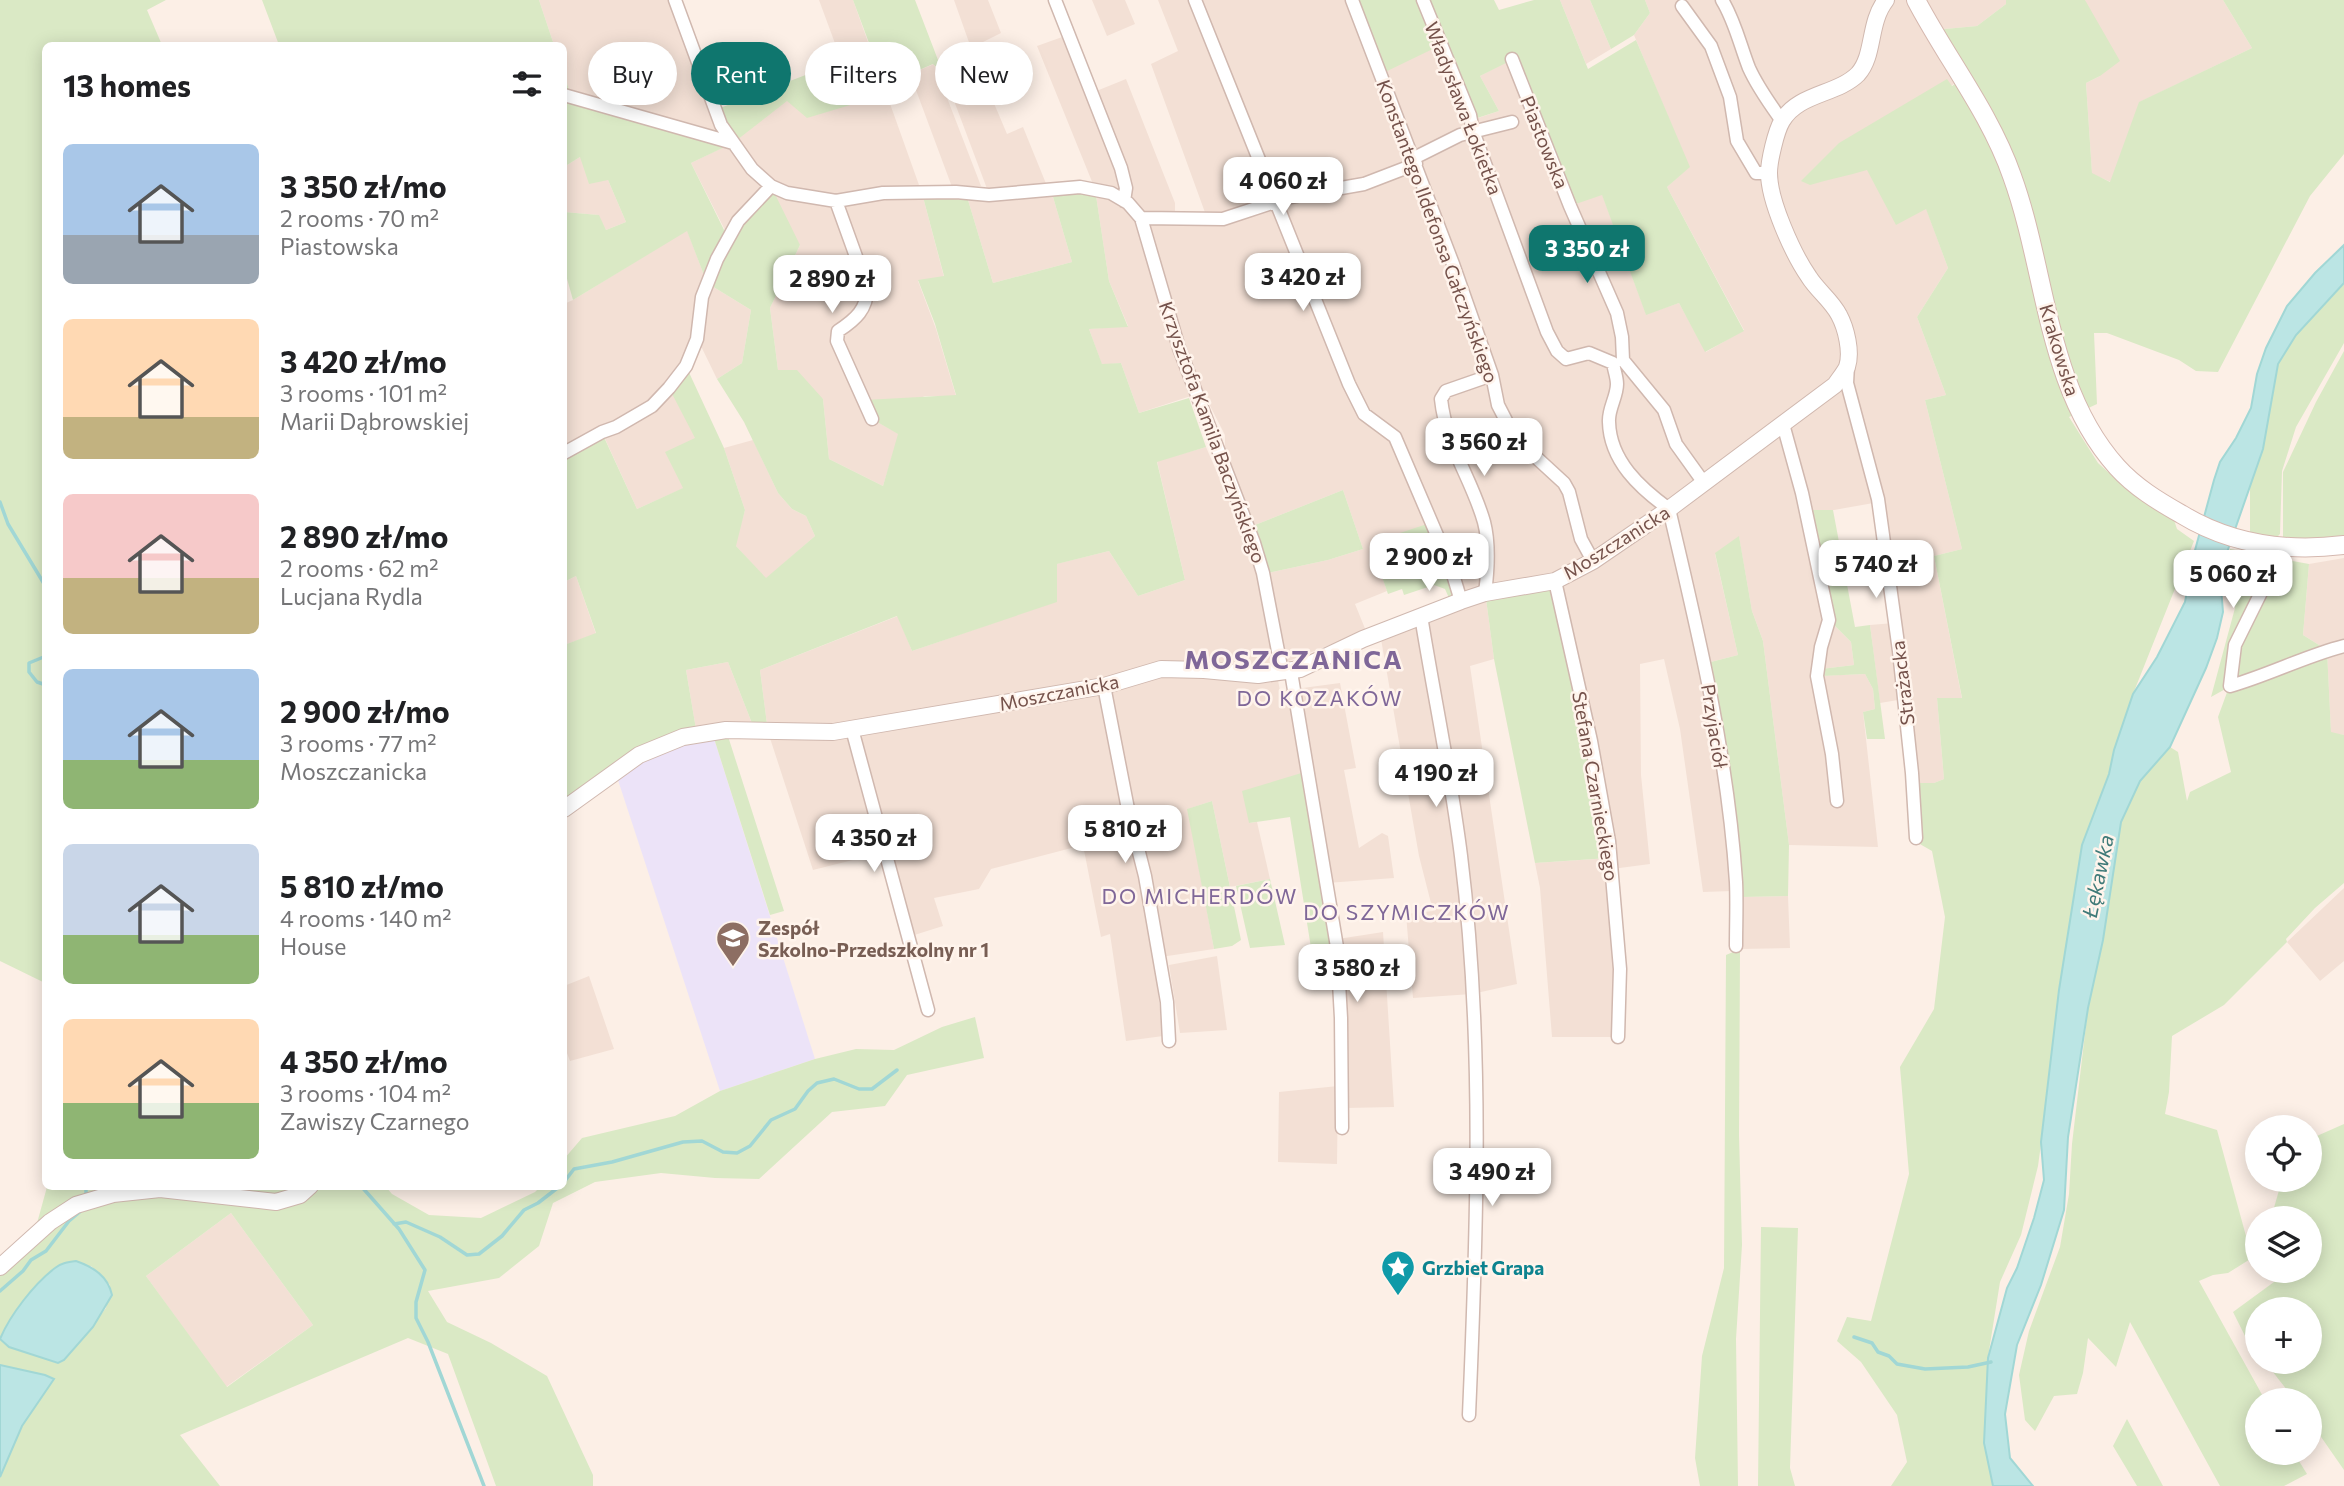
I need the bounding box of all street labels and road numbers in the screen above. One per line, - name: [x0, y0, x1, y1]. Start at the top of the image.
- street label: Władysława Łokietka: [1420, 18, 1508, 198]
- street label: Konstantego Ildefonsa Gałczyńskiego: [1372, 76, 1504, 386]
- street label: Piastowska: [1516, 92, 1574, 192]
- street label: Krzysztofa Kamila Baczyńskiego: [1155, 298, 1271, 566]
- street label: Krakowska: [2035, 301, 2085, 399]
- street label: Moszczanicka: [1558, 500, 1674, 584]
- street label: Strażacka: [1885, 639, 1919, 727]
- street label: Moszczanicka: [997, 669, 1121, 715]
- street label: Przyjaciół: [1697, 682, 1733, 770]
- street label: Stefana Czarnieckiego: [1568, 689, 1624, 883]

